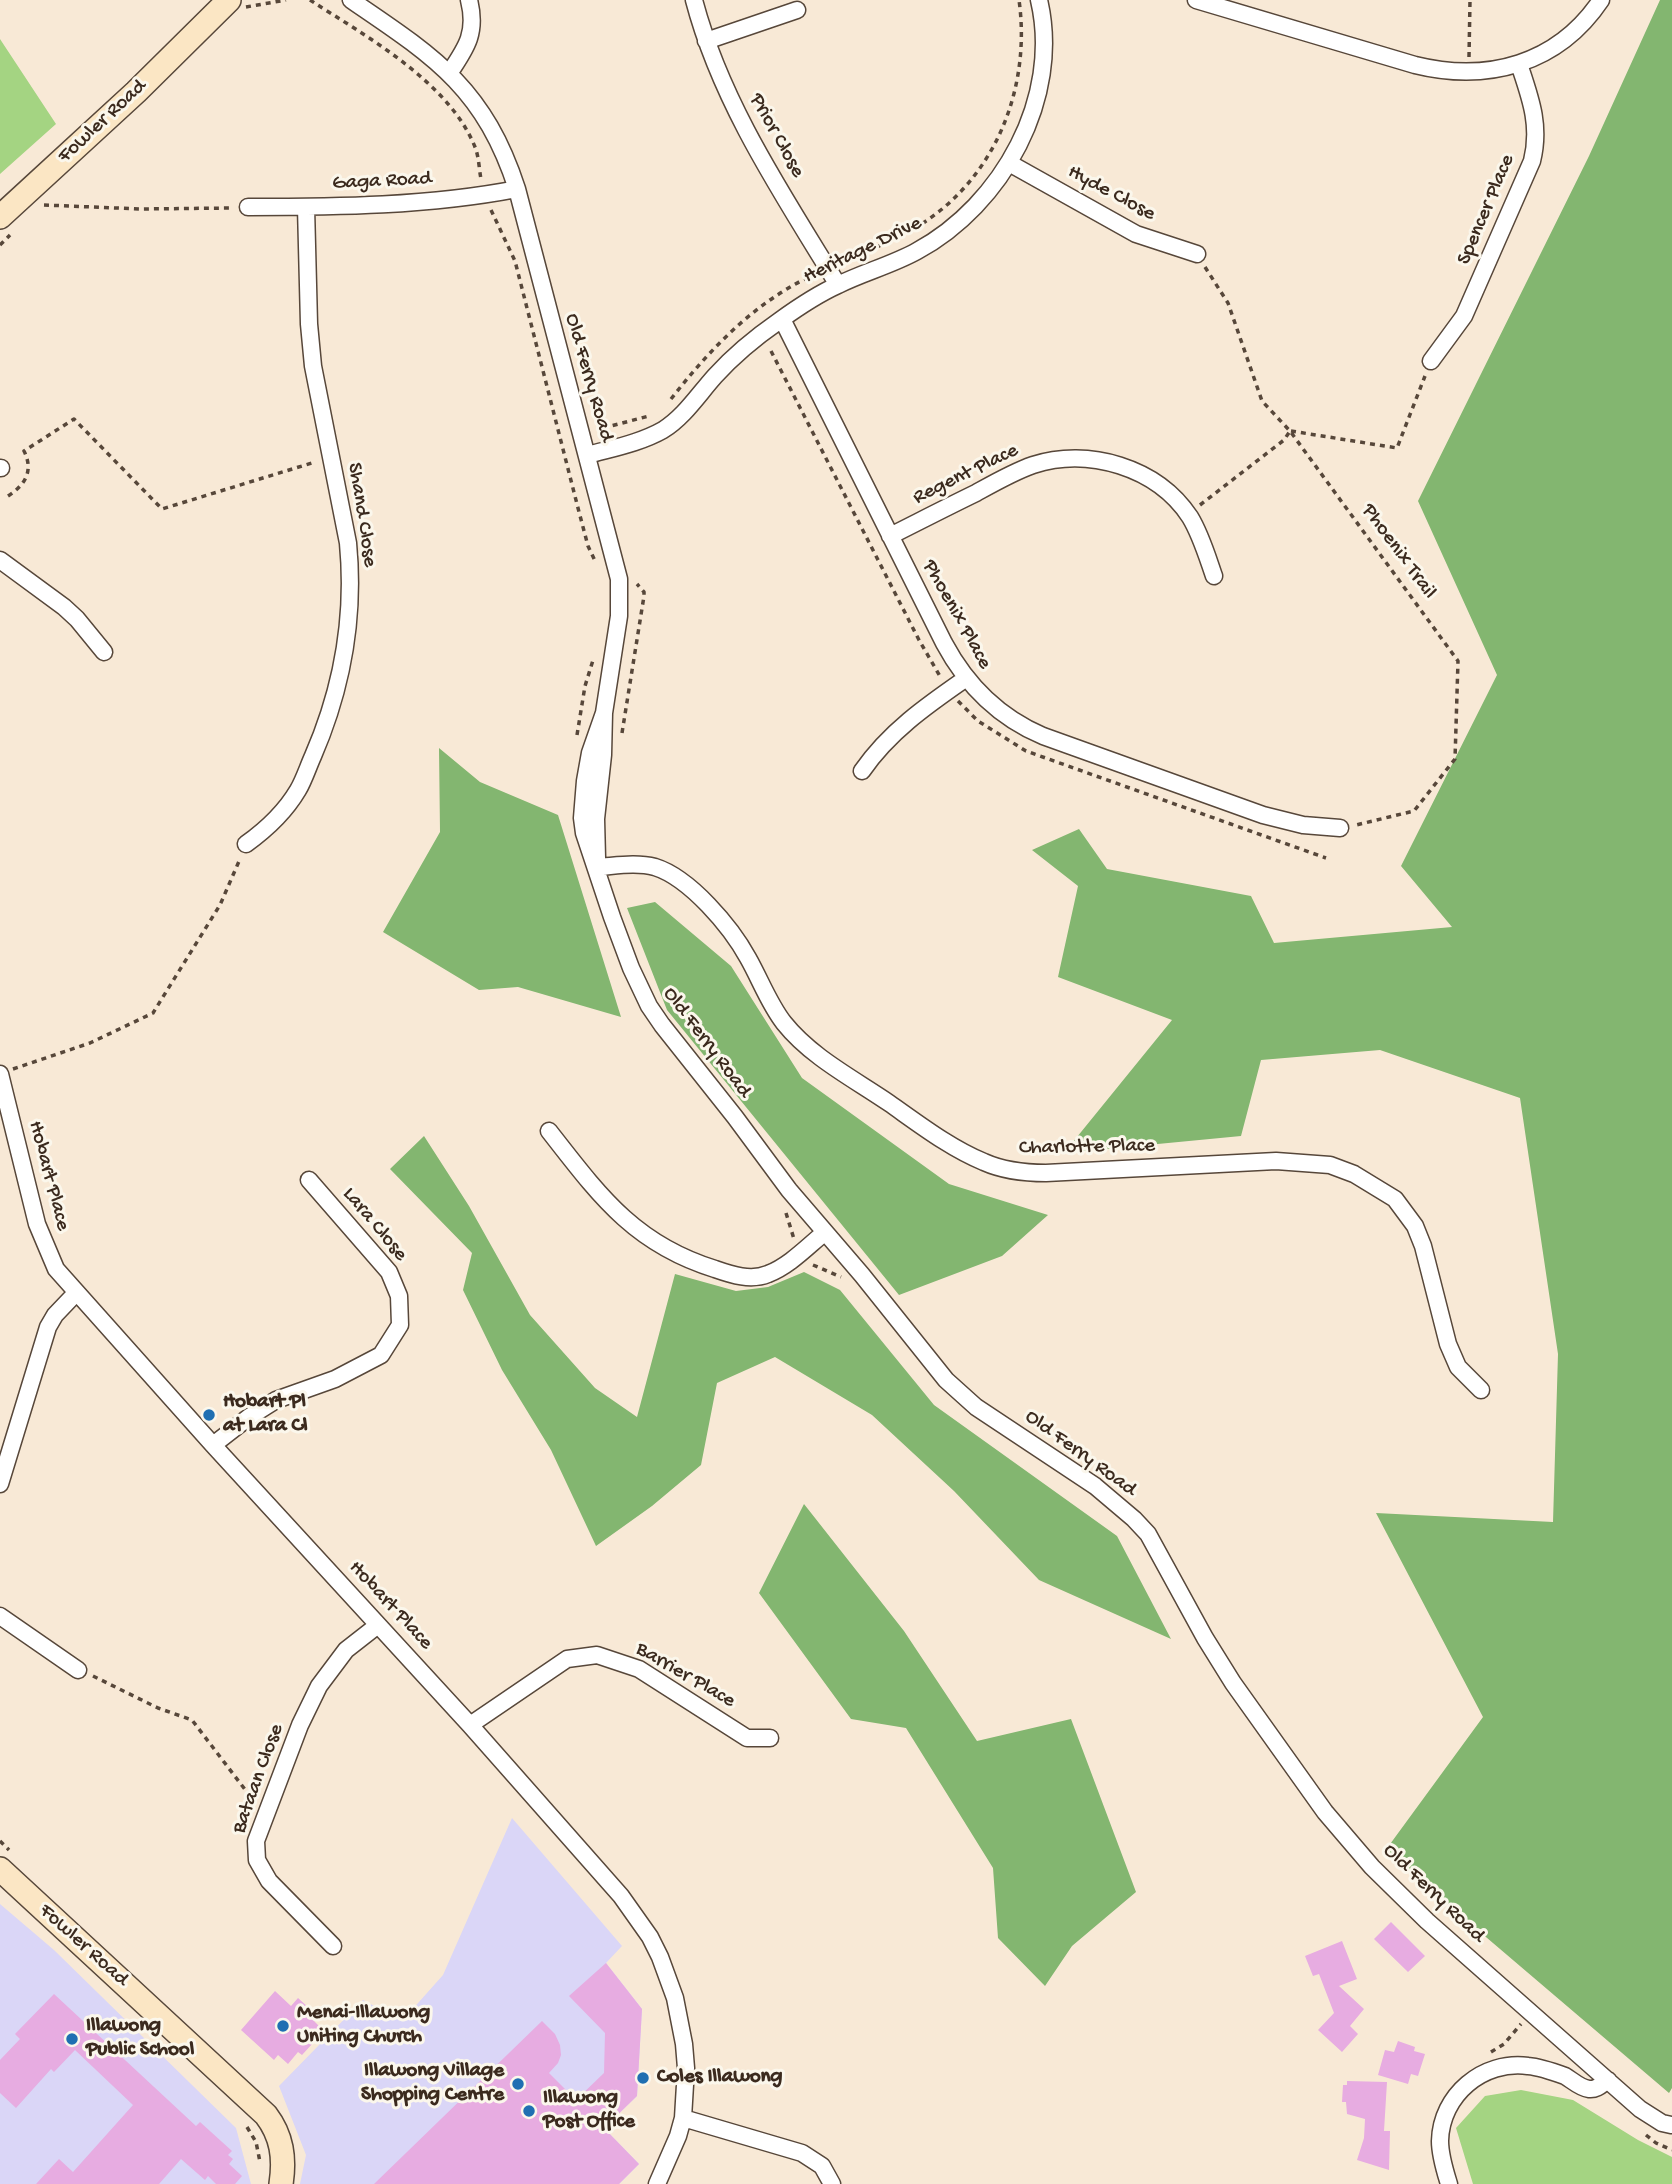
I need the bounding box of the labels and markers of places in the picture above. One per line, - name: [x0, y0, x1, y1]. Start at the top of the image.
- place label: Hobart Pl at Lara Cl: [223, 1390, 308, 1440]
- marker: Hobart Pl at Lara Cl: [201, 1407, 217, 1423]
- place label: Menai-Illawong Uniting Church: [297, 2001, 430, 2051]
- place label: Illawong Public School: [86, 2014, 194, 2064]
- marker: Menai-Illawong Uniting Church: [275, 2018, 291, 2034]
- marker: Illawong Public School: [64, 2031, 80, 2047]
- place label: Illawong Village Shopping Centre: [361, 2059, 504, 2109]
- place label: Coles Illawong: [657, 2065, 782, 2091]
- marker: Coles Illawong: [635, 2070, 651, 2086]
- marker: Illawong Village Shopping Centre: [510, 2076, 526, 2092]
- place label: Illawong Post Office: [543, 2086, 635, 2136]
- marker: Illawong Post Office: [521, 2103, 537, 2119]

